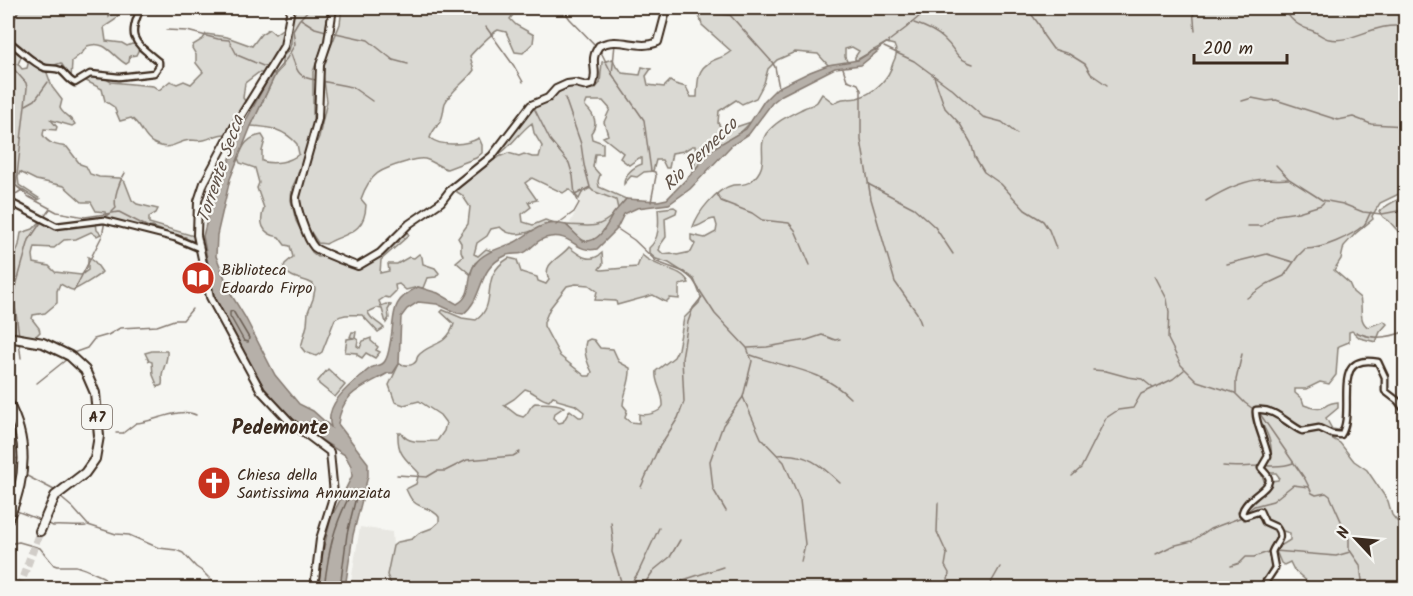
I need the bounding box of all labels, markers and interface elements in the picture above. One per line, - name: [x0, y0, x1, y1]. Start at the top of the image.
- scale bar: [1194, 27, 1287, 65]
- text: 200 m: [1203, 35, 1253, 64]
- water label: Torrente Secca: [190, 110, 254, 227]
- water label: Rio Pernecco: [656, 110, 747, 199]
- place label: Biblioteca Edoardo Firpo: [221, 258, 312, 301]
- library icon: Biblioteca Edoardo Firpo: [180, 260, 216, 296]
- road number: A7: [82, 405, 112, 429]
- district label: Pedemonte: [232, 413, 329, 445]
- place label: Chiesa della Santissima Annunziata: [237, 463, 391, 506]
- church icon: Chiesa della Santissima Annunziata: [196, 465, 232, 501]
- north arrow: [1326, 509, 1386, 569]
- text: N: [1330, 523, 1357, 543]

